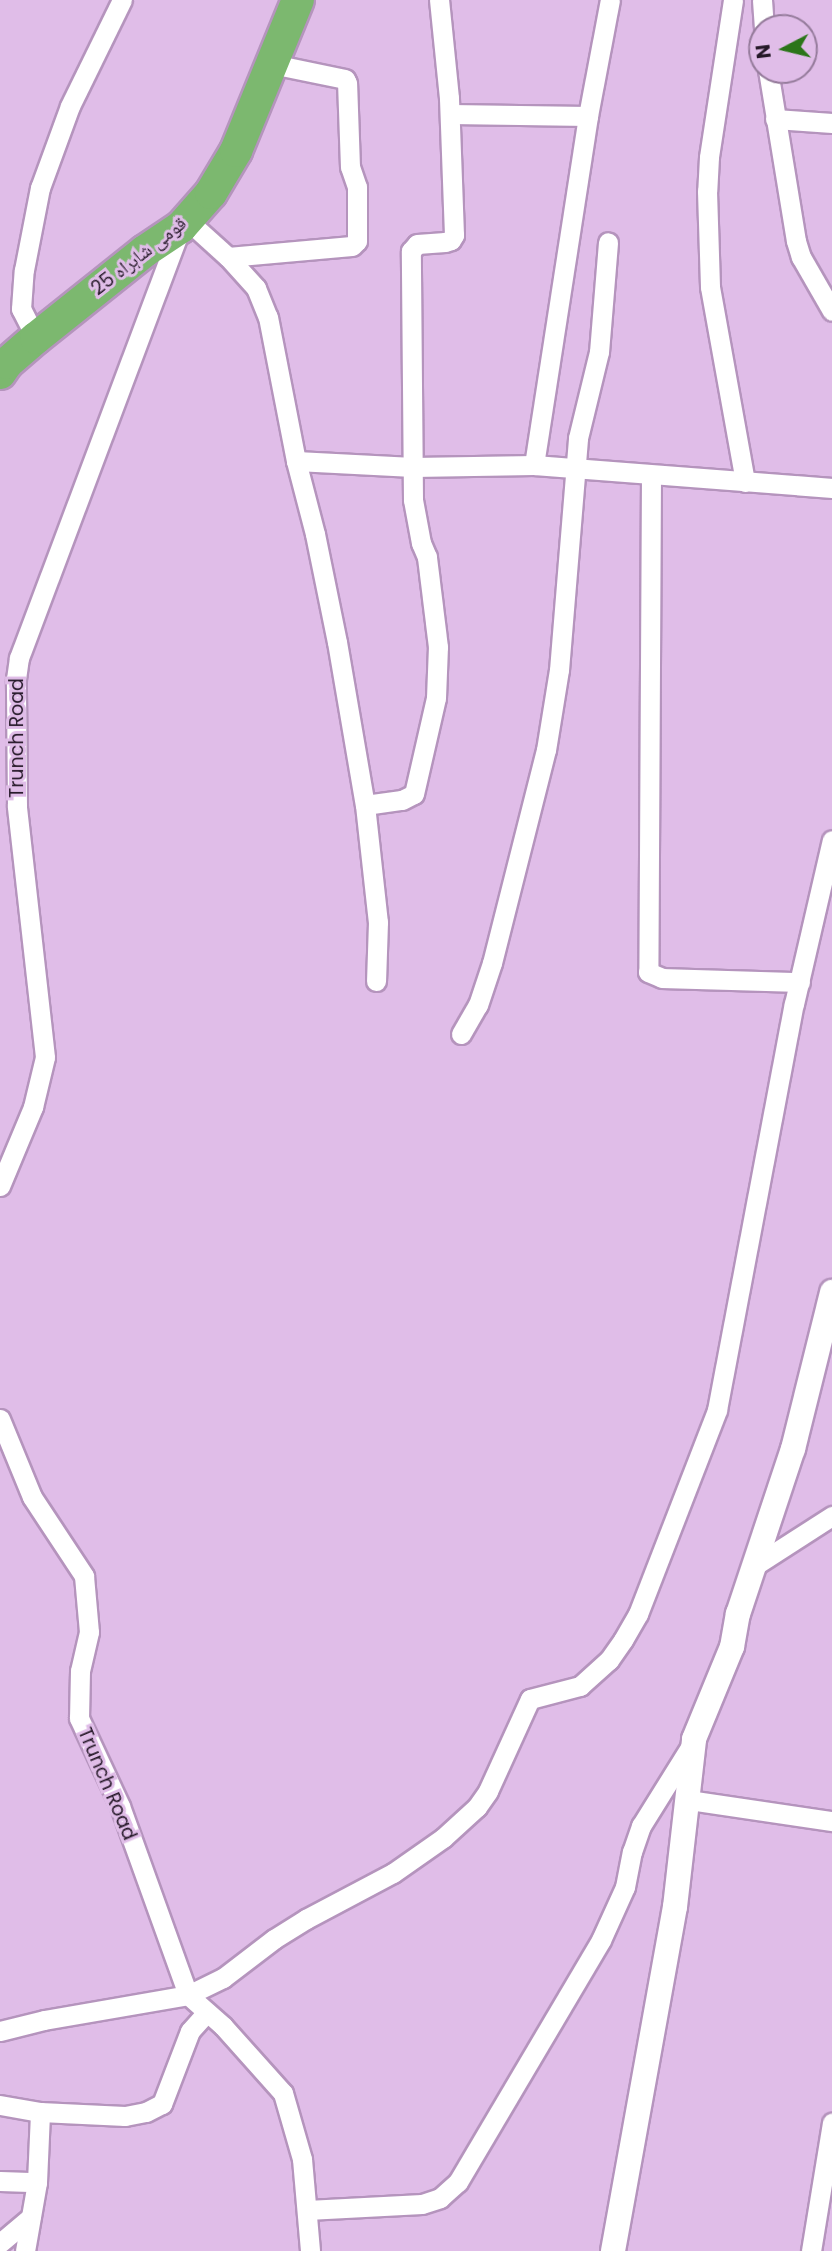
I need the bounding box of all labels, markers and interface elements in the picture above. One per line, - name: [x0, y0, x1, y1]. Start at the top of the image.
- north arrow: [748, 14, 818, 84]
- text: N: [749, 43, 778, 60]
- street label: قومی شاہراہ 25: [87, 212, 191, 300]
- street label: Trunch Road: [6, 678, 28, 798]
- street label: Trunch Road: [73, 1724, 141, 1844]

